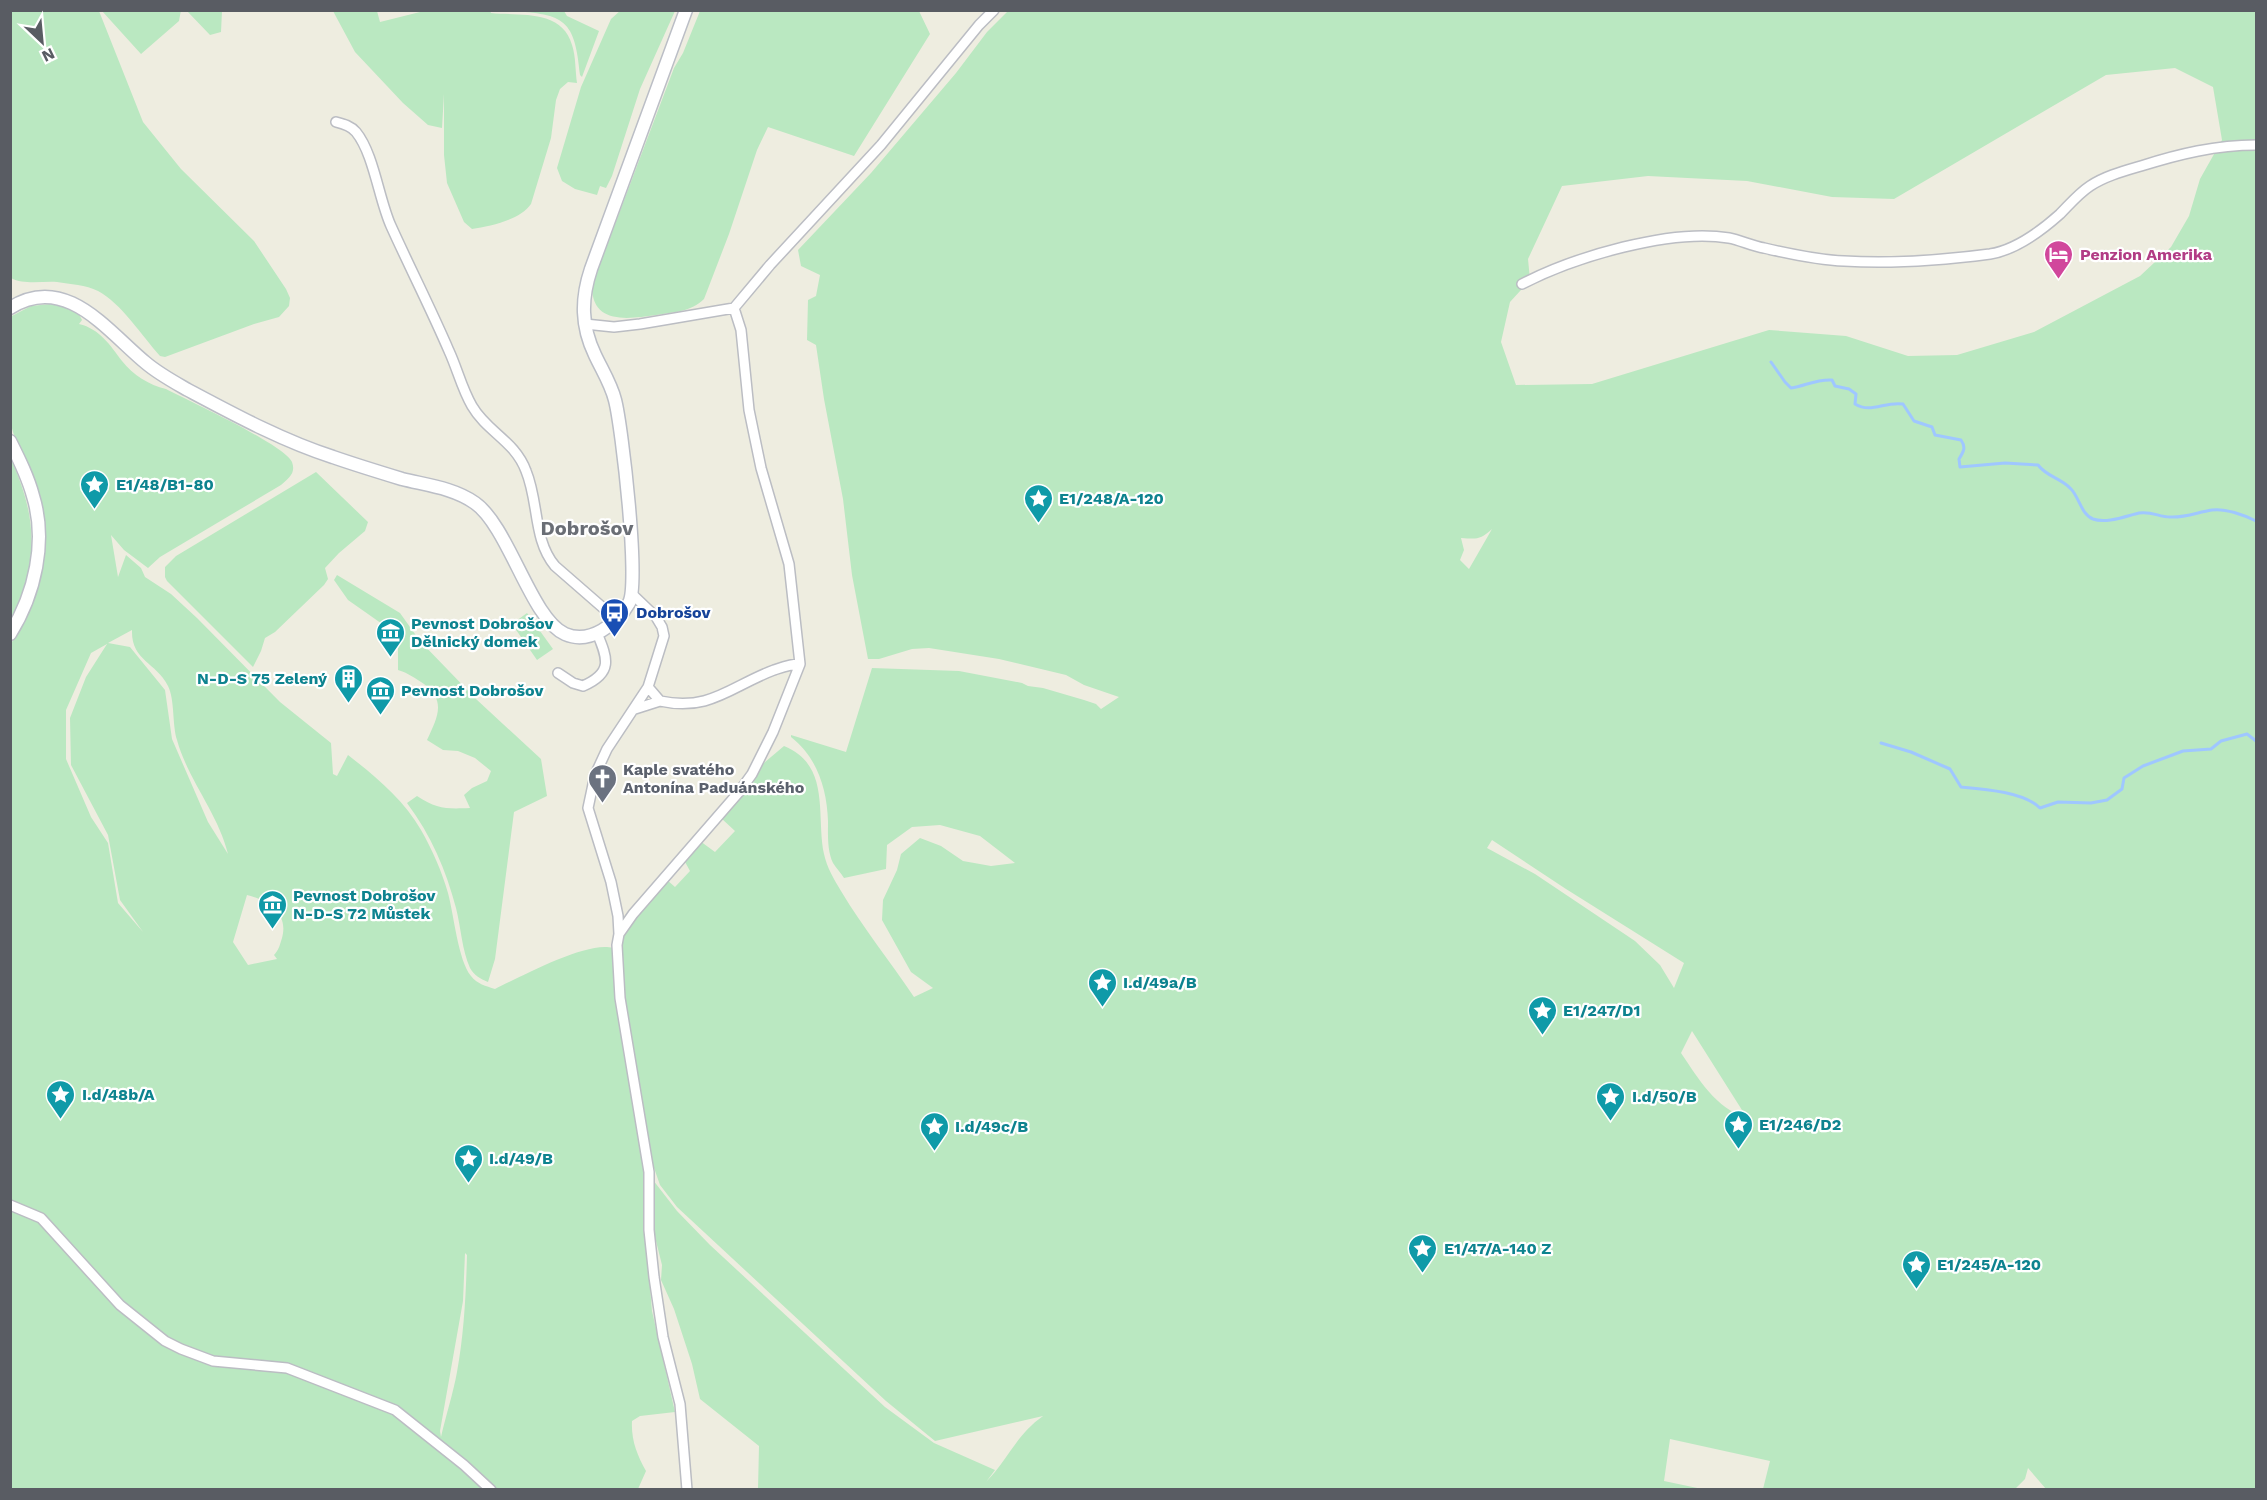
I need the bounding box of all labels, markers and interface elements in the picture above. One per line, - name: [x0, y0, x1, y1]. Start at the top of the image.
- north arrow: [12, 12, 72, 72]
- text: N: [39, 44, 58, 66]
- hotel icon: Penzion Amerika: [2043, 238, 2075, 280]
- place label: Penzion Amerika: [2080, 245, 2213, 264]
- place icon: E1/48/B1-80: [79, 468, 111, 510]
- place label: E1/48/B1-80: [116, 475, 214, 494]
- place icon: E1/248/A-120: [1022, 482, 1054, 524]
- place label: E1/248/A-120: [1059, 489, 1164, 508]
- district label: Dobrošov: [541, 516, 634, 540]
- bus stop icon: Dobrošov: [599, 596, 631, 638]
- place label: Dobrošov: [636, 603, 710, 622]
- place label: Pevnost Dobrošov Dělnický domek: [411, 614, 553, 651]
- museum icon: Pevnost Dobrošov Dělnický domek: [374, 616, 406, 658]
- building icon: N-D-S 75 Zelený: [332, 662, 364, 704]
- place label: N-D-S 75 Zelený: [197, 669, 328, 688]
- museum icon: Pevnost Dobrošov: [364, 674, 396, 716]
- place label: Pevnost Dobrošov: [401, 681, 543, 700]
- place label: Kaple svatého Antonína Paduánského: [623, 760, 805, 797]
- church icon: Kaple svatého Antonína Paduánského: [586, 762, 618, 804]
- place label: Pevnost Dobrošov N-D-S 72 Můstek: [293, 886, 435, 923]
- museum icon: Pevnost Dobrošov N-D-S 72 Můstek: [256, 888, 288, 930]
- place icon: I.d/49a/B: [1086, 966, 1118, 1008]
- place label: I.d/49a/B: [1123, 973, 1197, 992]
- place icon: E1/247/D1: [1526, 994, 1558, 1036]
- place label: E1/247/D1: [1563, 1001, 1640, 1020]
- place icon: I.d/48b/A: [45, 1078, 77, 1120]
- place icon: I.d/50/B: [1595, 1080, 1627, 1122]
- place label: I.d/48b/A: [82, 1085, 155, 1104]
- place label: I.d/50/B: [1632, 1087, 1697, 1106]
- place icon: E1/246/D2: [1722, 1108, 1754, 1150]
- place icon: I.d/49c/B: [918, 1110, 950, 1152]
- place label: E1/246/D2: [1759, 1115, 1841, 1134]
- place label: I.d/49c/B: [955, 1117, 1028, 1136]
- place icon: I.d/49/B: [452, 1142, 484, 1184]
- place label: I.d/49/B: [489, 1149, 553, 1168]
- place icon: E1/47/A-140 Z: [1407, 1232, 1439, 1274]
- place label: E1/47/A-140 Z: [1444, 1239, 1551, 1258]
- place icon: E1/245/A-120: [1900, 1248, 1932, 1290]
- place label: E1/245/A-120: [1937, 1255, 2041, 1274]

